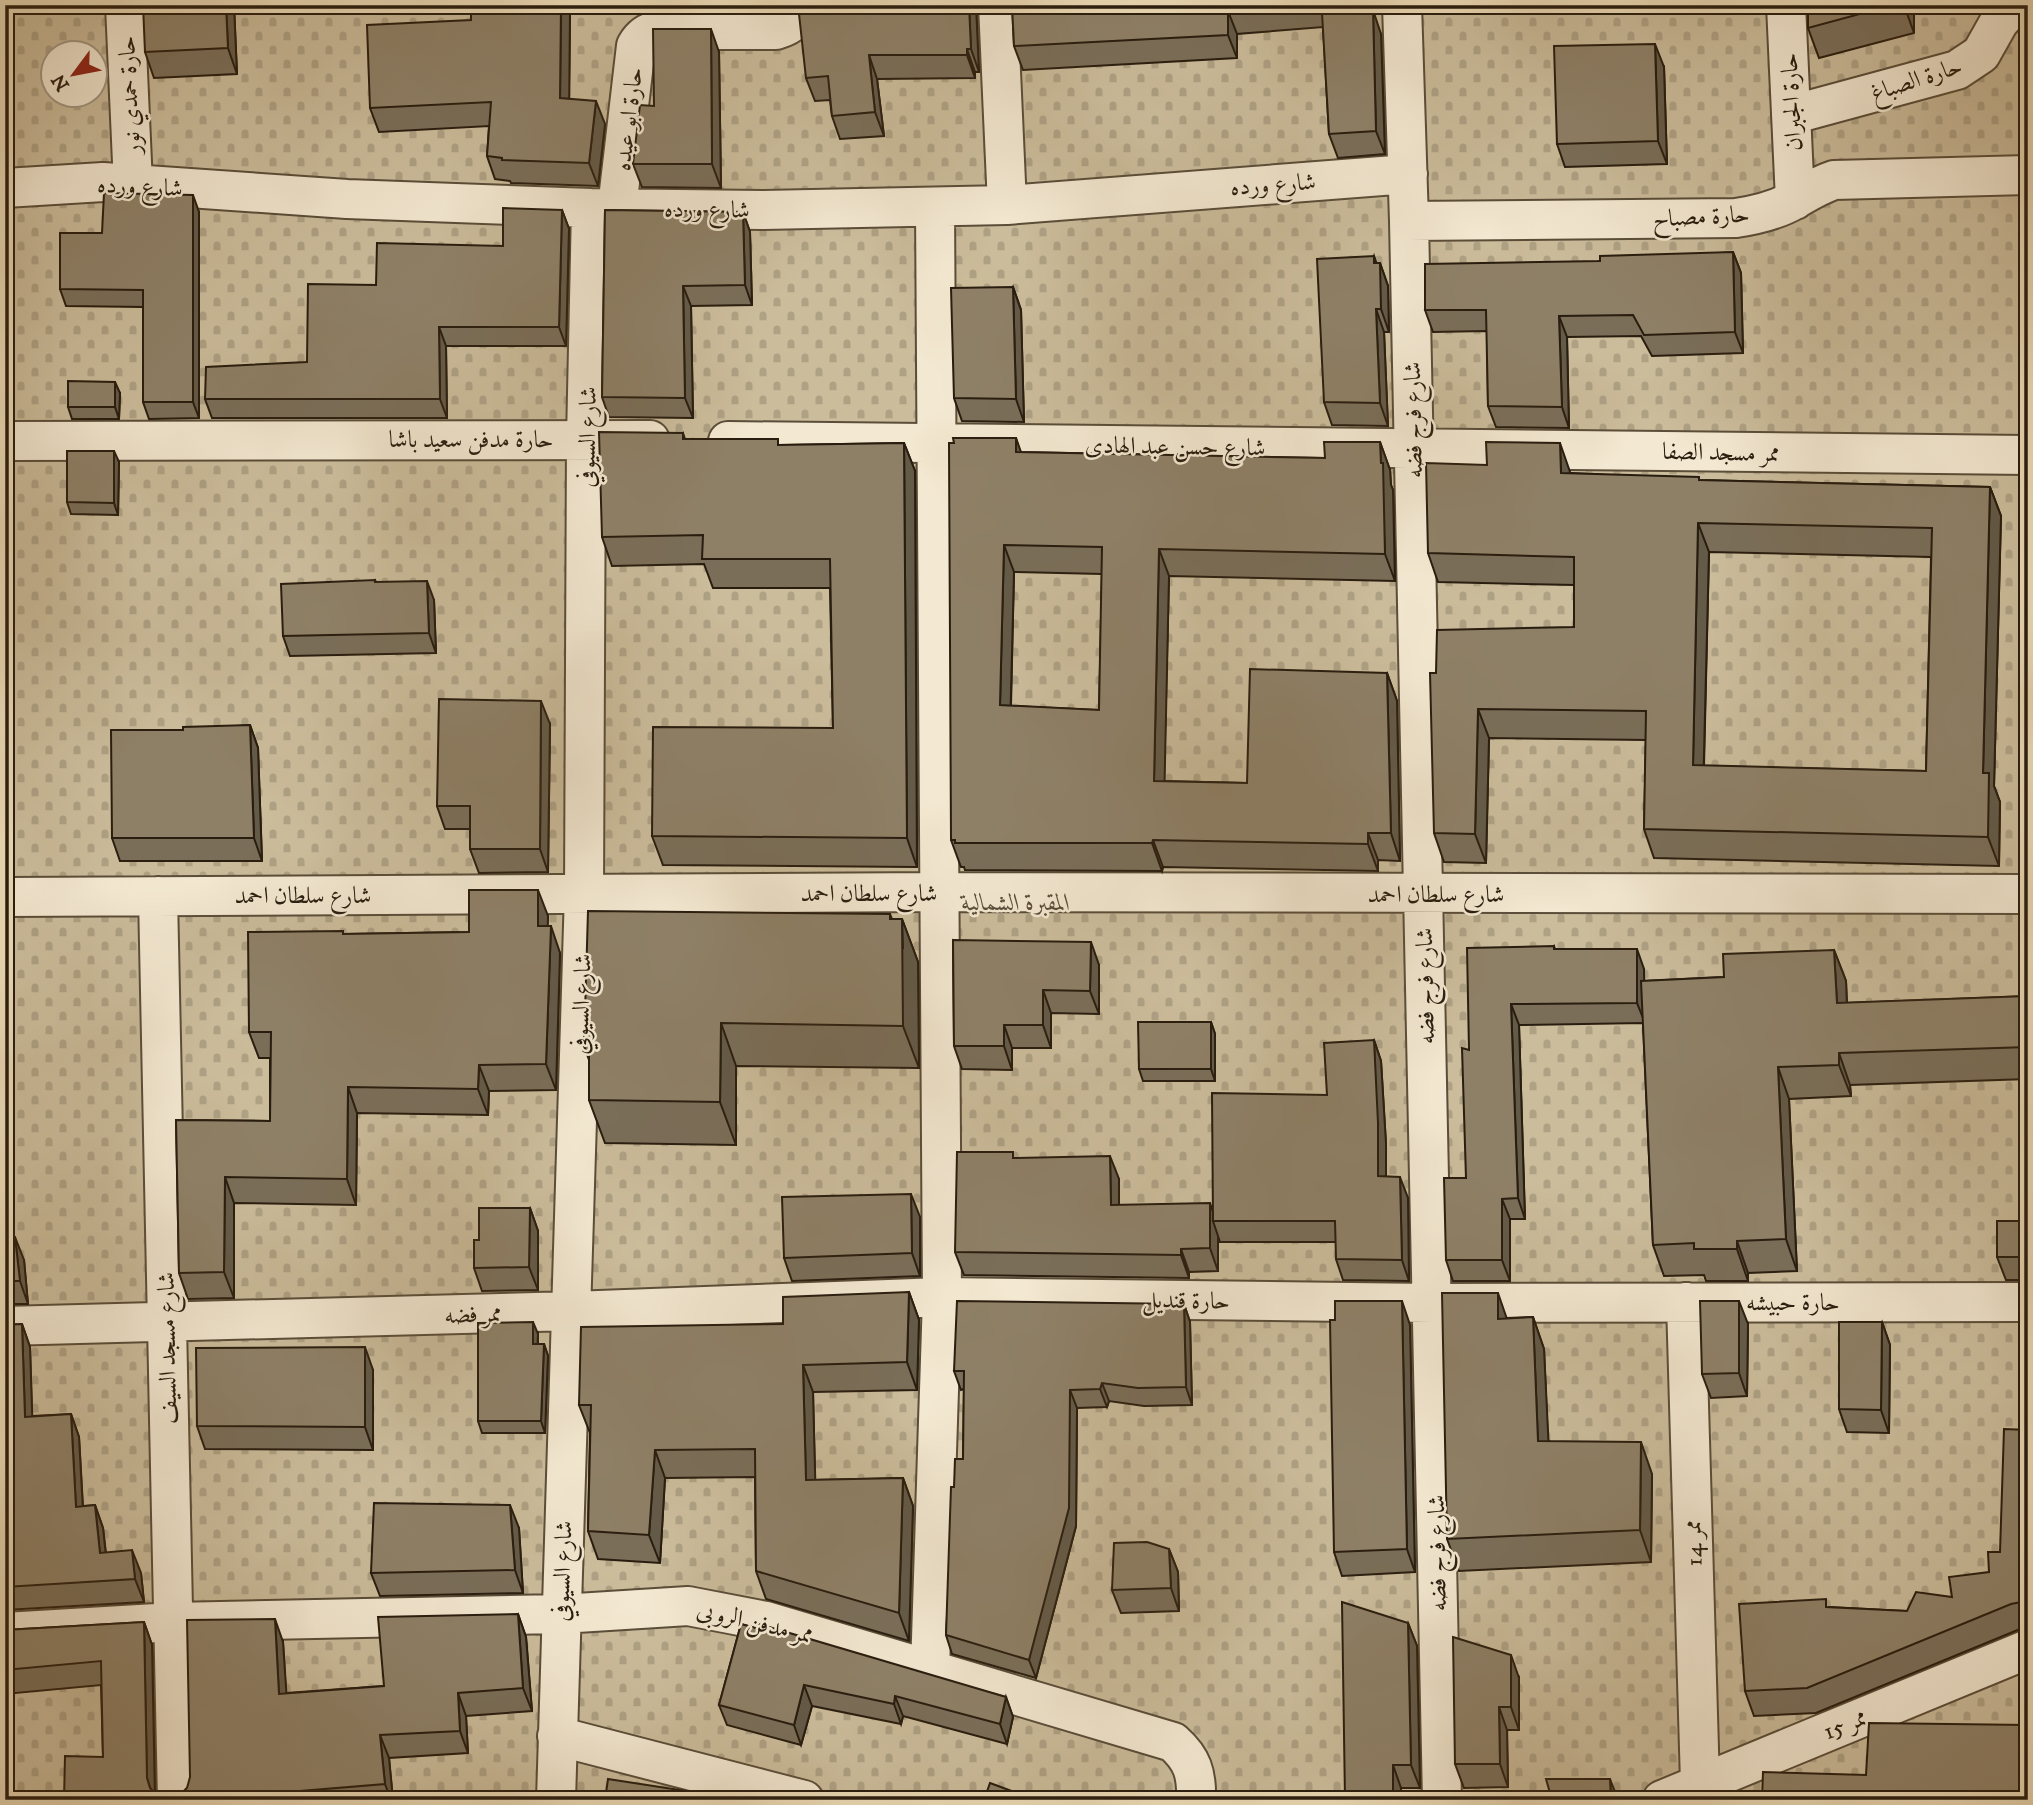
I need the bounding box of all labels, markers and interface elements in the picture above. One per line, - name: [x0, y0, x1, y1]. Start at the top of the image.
- street label: حارة حمدي نور: [112, 35, 151, 157]
- north arrow: [38, 38, 108, 108]
- street label: حارة الصباغ: [1867, 51, 1967, 113]
- street label: حارة الجبران: [1774, 52, 1810, 152]
- street label: حارة ابو عيده: [608, 66, 650, 173]
- text: N: [47, 69, 75, 95]
- street label: شارع ورده: [1229, 167, 1317, 207]
- street label: شارع ورده: [96, 170, 183, 208]
- street label: شارع ورده: [664, 194, 750, 230]
- street label: حارة مصباح: [1652, 199, 1751, 240]
- street label: شارع فرج فضه: [1398, 361, 1435, 479]
- street label: شارع السيوفي: [572, 386, 608, 488]
- street label: حارة مدفن سعيد باشا: [388, 425, 554, 455]
- street label: شارع حسن عبد الهادى: [1084, 430, 1266, 468]
- street label: ممر مسجد الصفا: [1662, 437, 1780, 469]
- street label: شارع سلطان احمد: [801, 879, 937, 913]
- street label: شارع سلطان احمد: [1368, 880, 1504, 914]
- street label: شارع سلطان احمد: [235, 881, 371, 915]
- park label: المقبرة الشمالية: [960, 888, 1070, 918]
- street label: شارع فرج فضه: [1410, 927, 1447, 1045]
- street label: شارع السيوفي: [565, 953, 603, 1055]
- street label: شارع مسجد السيف: [152, 1272, 188, 1424]
- street label: حارة قنديل: [1142, 1285, 1230, 1318]
- street label: حارة حبيشه: [1746, 1288, 1840, 1318]
- street label: ممر فضه: [444, 1299, 502, 1331]
- street label: شارع فرج فضه: [1422, 1494, 1459, 1612]
- street label: ممر 14: [1678, 1519, 1710, 1567]
- street label: شارع السيوفي: [546, 1520, 584, 1622]
- street label: ممر مدفن الروبى: [693, 1595, 816, 1652]
- street label: ممر 15: [1819, 1703, 1872, 1747]

